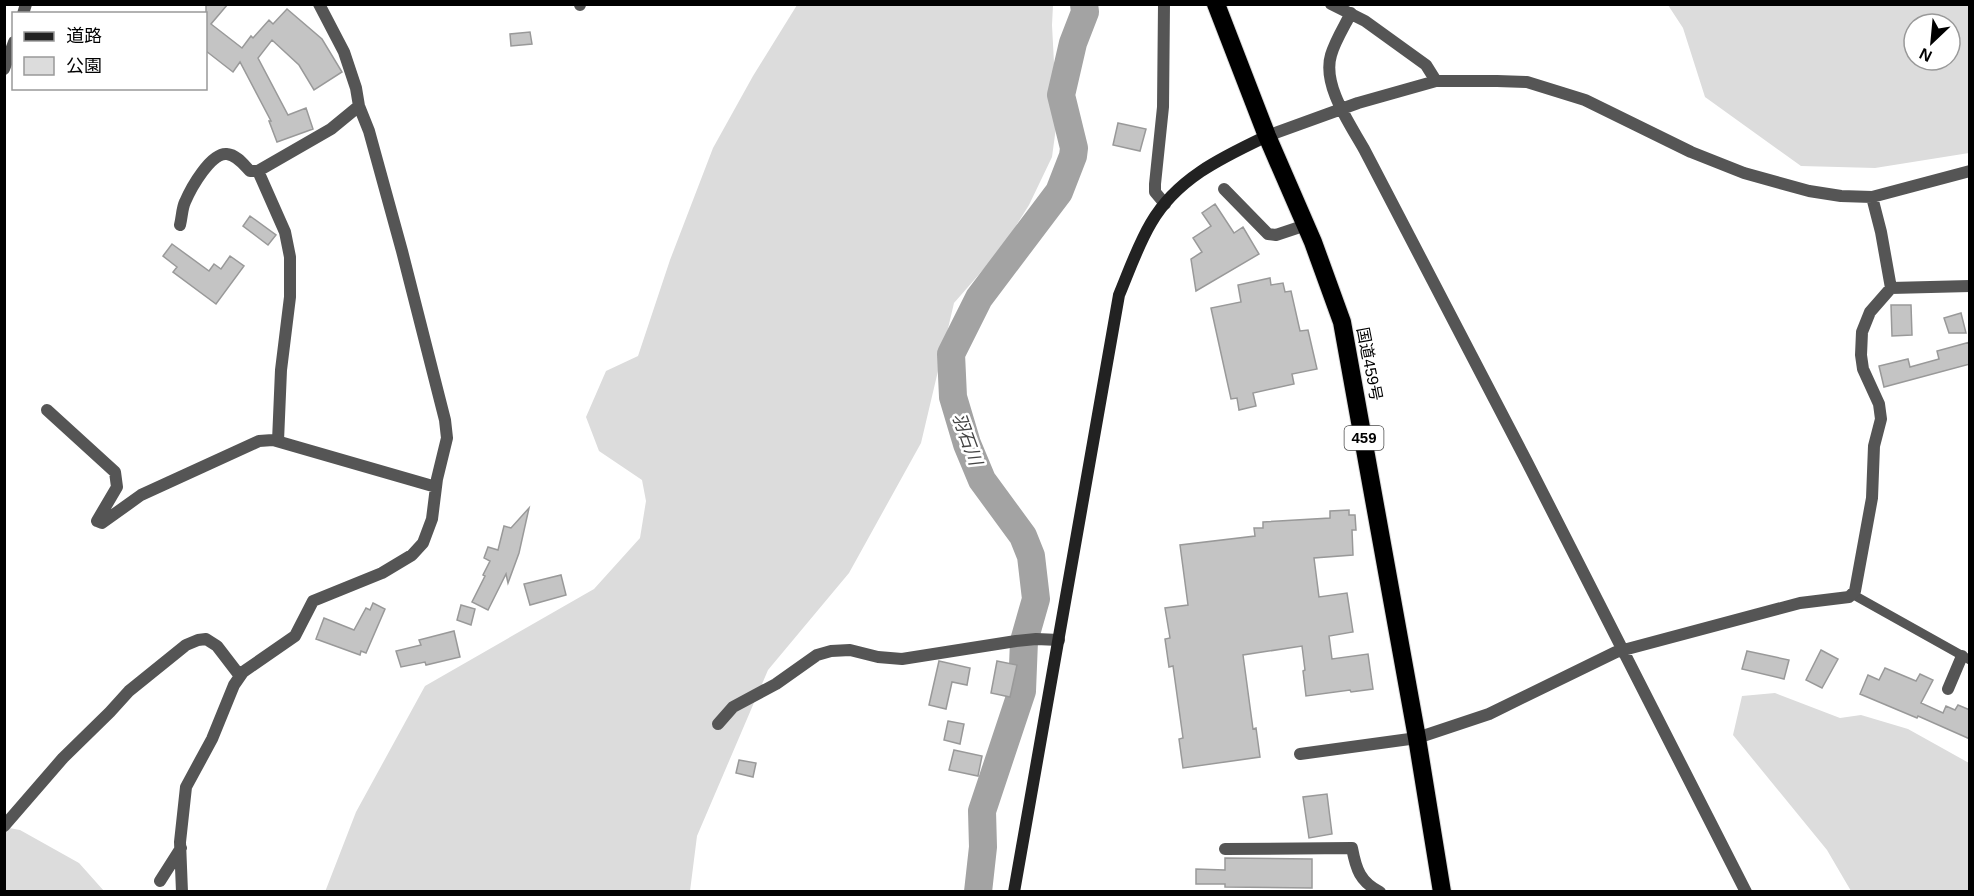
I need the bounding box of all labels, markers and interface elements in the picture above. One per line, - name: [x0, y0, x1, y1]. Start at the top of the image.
- legend: [12, 12, 207, 90]
- north arrow: [1902, 12, 1962, 72]
- text: 道路: [66, 26, 102, 46]
- text: N: [1917, 45, 1935, 65]
- text: 公園: [66, 56, 102, 76]
- street label: 国道459号: [1354, 326, 1385, 402]
- water label: 羽石川: [948, 410, 986, 470]
- road number: 459: [1344, 426, 1384, 450]

